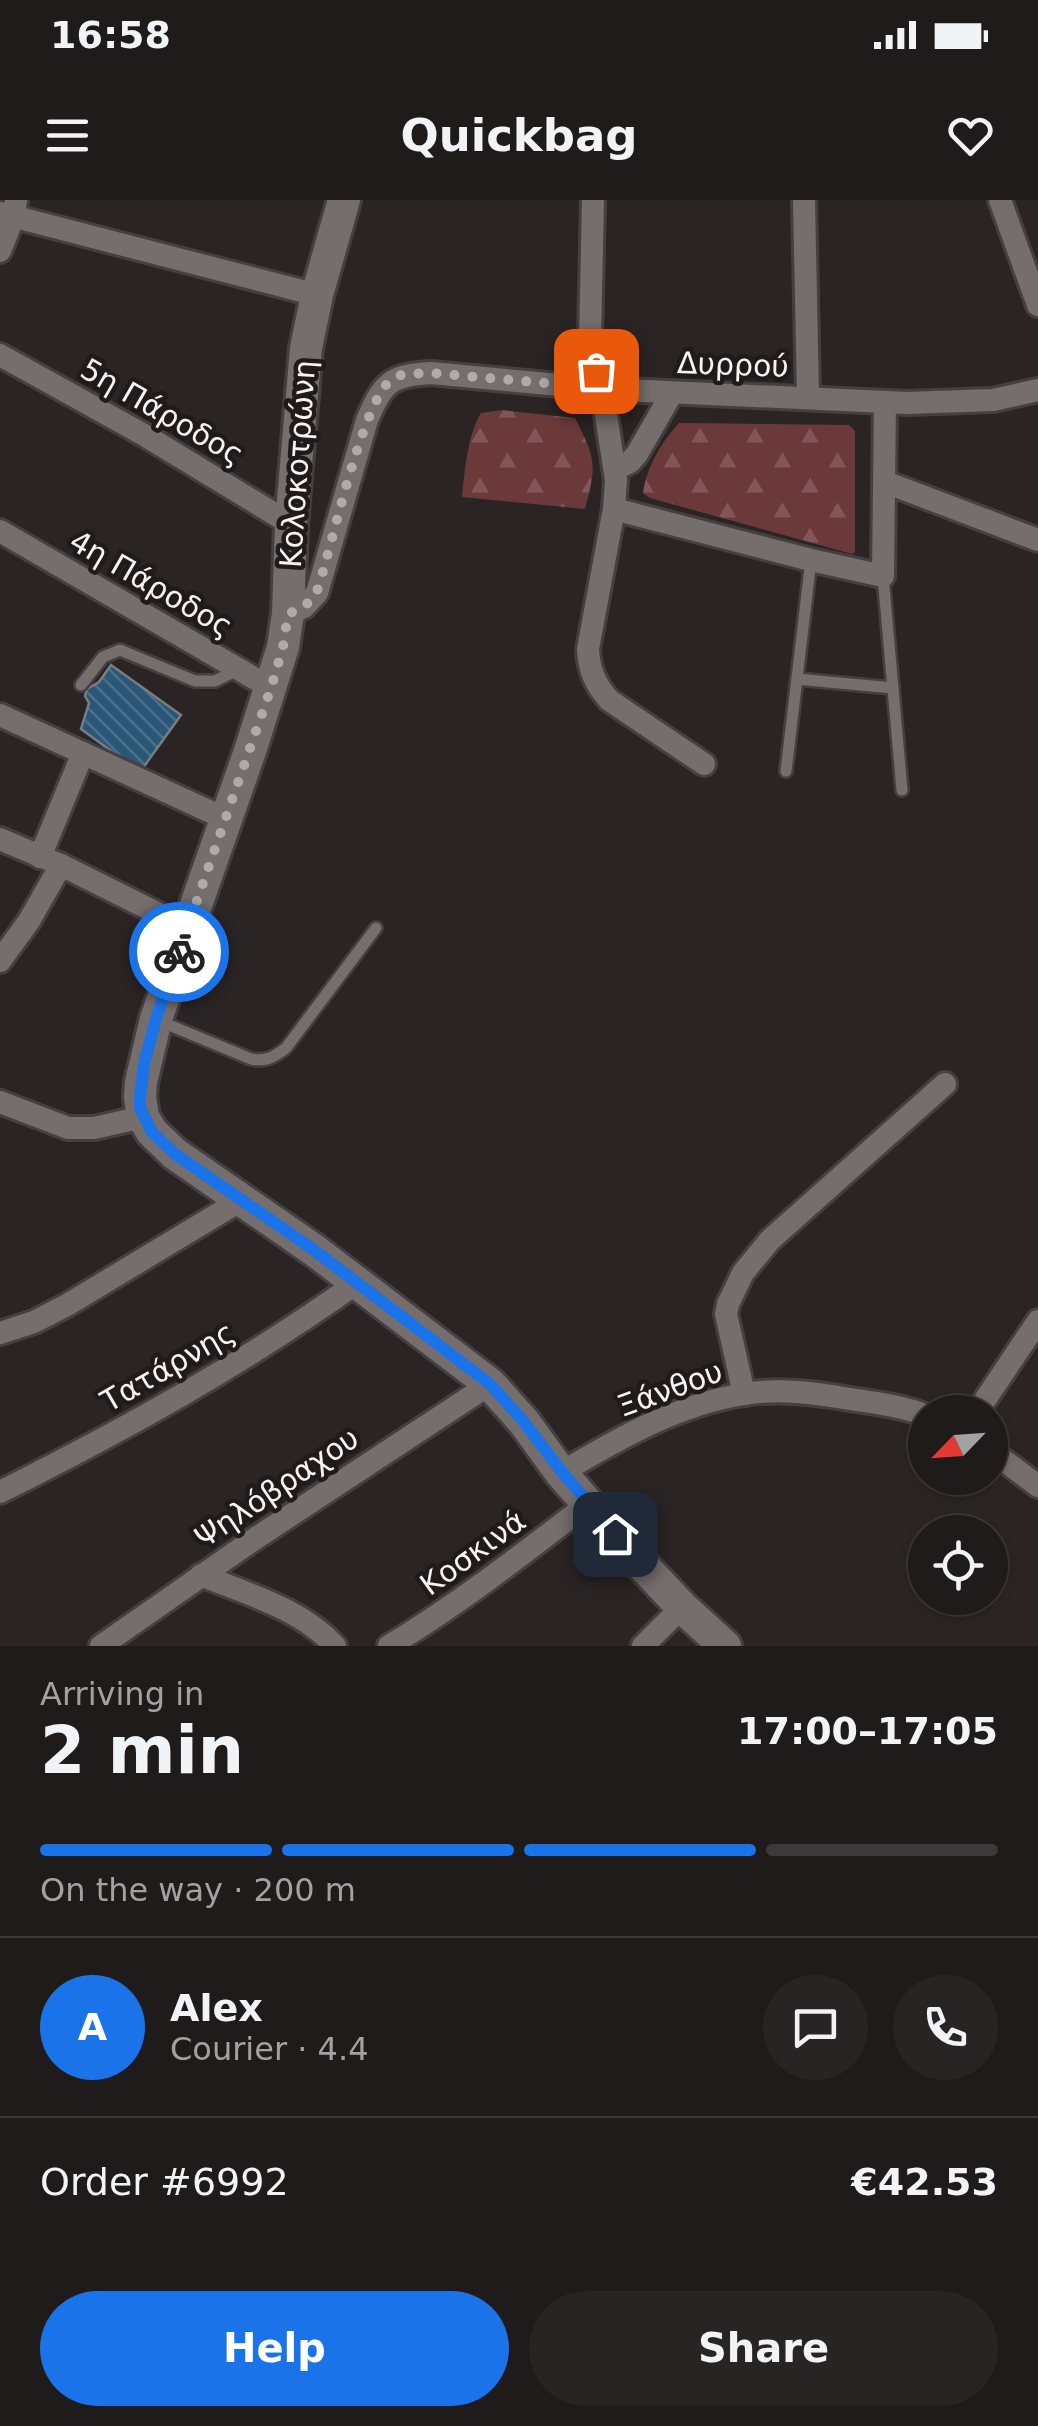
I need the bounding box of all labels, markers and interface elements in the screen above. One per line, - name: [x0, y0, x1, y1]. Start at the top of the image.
- text: 16:58: [50, 13, 171, 57]
- icon: menu: [40, 108, 95, 163]
- icon: heart: [943, 108, 998, 163]
- text: Quickbag: [400, 109, 638, 162]
- pin: [554, 329, 639, 414]
- icon: bag: [569, 344, 624, 399]
- street label: Δυρρού: [677, 345, 789, 384]
- street label: 5η Πάροδος: [75, 351, 250, 472]
- street label: Κολοκοτρώνη: [273, 359, 322, 569]
- street label: 4η Πάροδος: [64, 523, 239, 644]
- courier: [129, 902, 229, 1002]
- icon: bike: [152, 925, 207, 980]
- street label: Τατάρνης: [94, 1314, 241, 1419]
- street label: Ξάνθου: [612, 1353, 727, 1424]
- north arrow: [908, 1395, 1008, 1495]
- map controls: [908, 1395, 1008, 1615]
- street label: Ψηλόβραχου: [188, 1420, 365, 1555]
- pin: [573, 1492, 658, 1577]
- street label: Κοσκινά: [413, 1503, 532, 1602]
- icon: home: [588, 1507, 643, 1562]
- button: locate: [908, 1515, 1008, 1615]
- text: Arriving in: [40, 1675, 204, 1713]
- text: 17:00–17:05: [737, 1709, 998, 1753]
- text: 2 min: [40, 1713, 244, 1788]
- text: On the way · 200 m: [40, 1871, 356, 1909]
- button: chat: [763, 1975, 868, 2080]
- button: phone: [893, 1975, 998, 2080]
- text: Alex: [170, 1986, 263, 2030]
- text: A: [78, 2005, 107, 2049]
- text: Courier · 4.4: [170, 2030, 369, 2068]
- text: Order #6992: [40, 2160, 289, 2204]
- text: €42.53: [851, 2160, 998, 2204]
- button: Help: [40, 2291, 509, 2406]
- button: Share: [529, 2291, 998, 2406]

